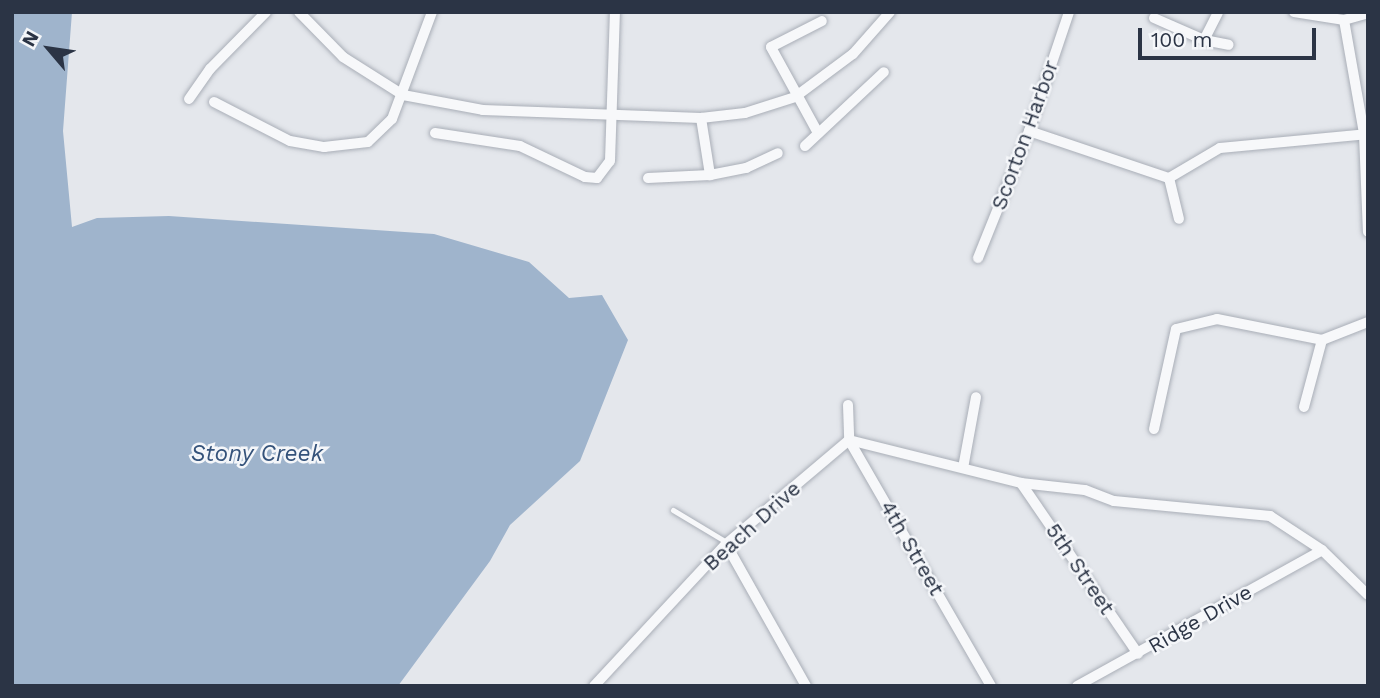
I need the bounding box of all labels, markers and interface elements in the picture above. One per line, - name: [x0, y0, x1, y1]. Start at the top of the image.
- north arrow: [14, 14, 84, 84]
- scale bar: [1142, 14, 1320, 58]
- text: N: [17, 27, 44, 50]
- text: 100 m: [1151, 27, 1213, 52]
- street label: Scorton Harbor: [986, 57, 1064, 213]
- water label: Stony Creek: [190, 440, 324, 468]
- street label: Beach Drive: [698, 476, 806, 576]
- street label: 4th Street: [875, 496, 949, 600]
- street label: 5th Street: [1040, 519, 1120, 619]
- street label: Ridge Drive: [1144, 579, 1256, 659]

